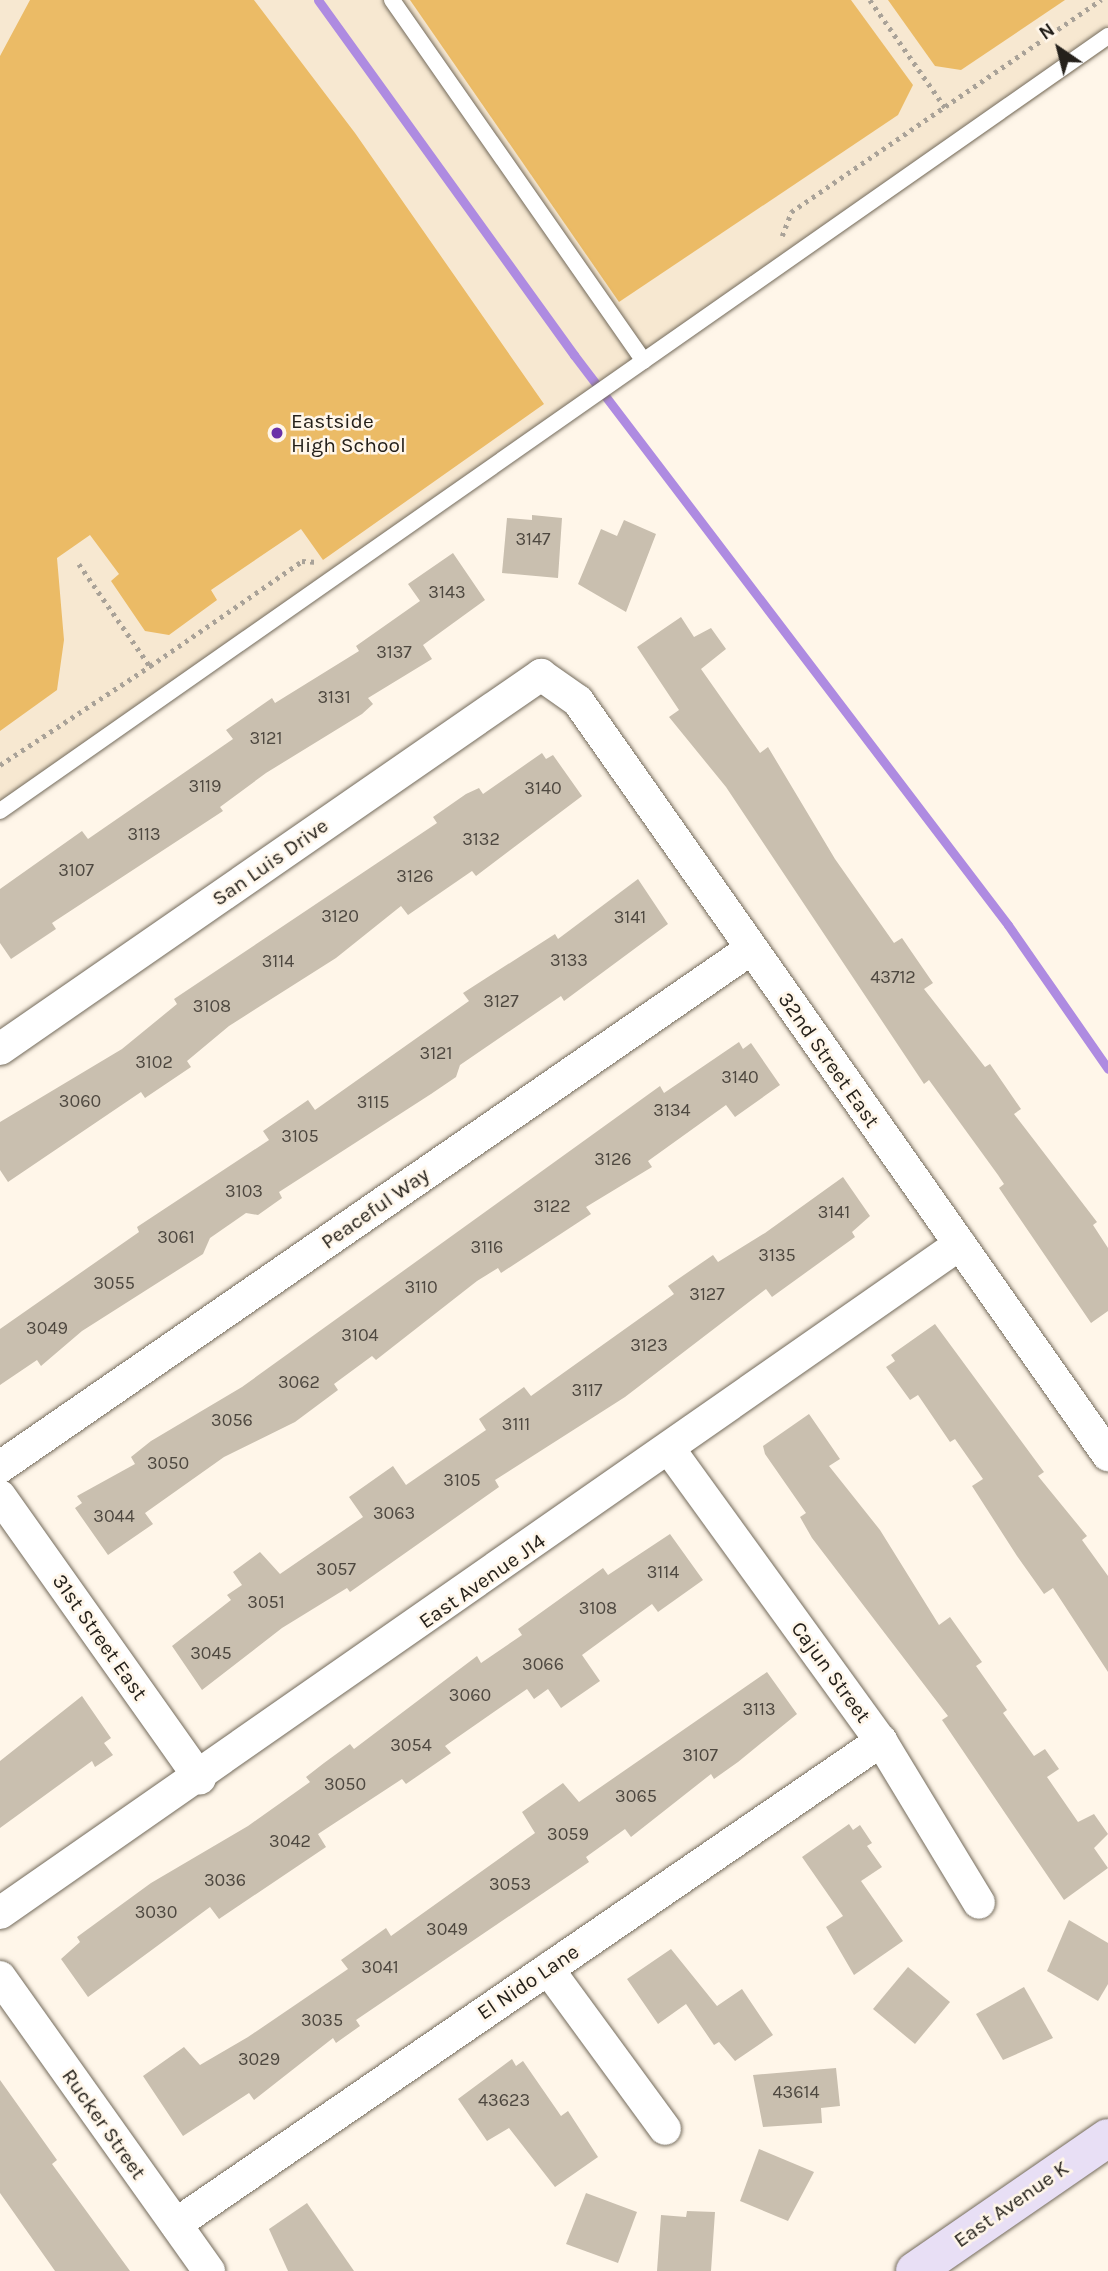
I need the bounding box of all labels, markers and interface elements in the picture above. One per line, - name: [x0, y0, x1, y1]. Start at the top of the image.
- north arrow: [1024, 14, 1094, 84]
- text: N: [1035, 19, 1059, 45]
- place label: Eastside High School: [291, 408, 406, 458]
- marker: Eastside High School: [269, 425, 285, 441]
- house number: 3147: [515, 528, 551, 550]
- house number: 3143: [428, 581, 466, 603]
- house number: 3137: [376, 641, 412, 663]
- house number: 3131: [317, 686, 351, 708]
- house number: 3121: [250, 727, 282, 749]
- house number: 3119: [189, 775, 221, 797]
- house number: 3140: [524, 777, 562, 799]
- street label: San Luis Drive: [207, 813, 333, 911]
- house number: 3113: [127, 823, 161, 845]
- house number: 3132: [462, 828, 500, 850]
- house number: 3107: [58, 859, 94, 881]
- house number: 3126: [396, 865, 434, 887]
- house number: 3120: [321, 905, 359, 927]
- house number: 3141: [614, 906, 646, 928]
- house number: 3133: [550, 949, 588, 971]
- house number: 3114: [262, 950, 294, 972]
- house number: 43712: [870, 966, 916, 988]
- street label: 32nd Street East: [773, 987, 885, 1133]
- house number: 3127: [483, 990, 519, 1012]
- house number: 3108: [193, 995, 231, 1017]
- house number: 3121: [420, 1042, 452, 1064]
- house number: 3102: [135, 1051, 173, 1073]
- house number: 3140: [721, 1066, 759, 1088]
- house number: 3060: [59, 1090, 101, 1112]
- house number: 3115: [357, 1091, 389, 1113]
- house number: 3134: [653, 1099, 691, 1121]
- house number: 3105: [281, 1125, 319, 1147]
- house number: 3126: [594, 1148, 632, 1170]
- street label: Peaceful Way: [316, 1162, 434, 1254]
- house number: 3103: [225, 1180, 263, 1202]
- house number: 3122: [533, 1195, 571, 1217]
- house number: 3141: [818, 1201, 850, 1223]
- house number: 3061: [157, 1226, 195, 1248]
- house number: 3116: [471, 1236, 503, 1258]
- house number: 3135: [758, 1244, 796, 1266]
- house number: 3055: [93, 1272, 135, 1294]
- house number: 3110: [404, 1276, 438, 1298]
- house number: 3127: [689, 1283, 725, 1305]
- house number: 3049: [26, 1317, 68, 1339]
- house number: 3104: [341, 1324, 379, 1346]
- house number: 3123: [630, 1334, 668, 1356]
- house number: 3062: [278, 1371, 320, 1393]
- house number: 3117: [572, 1379, 602, 1401]
- house number: 3056: [211, 1409, 253, 1431]
- house number: 3111: [502, 1413, 530, 1435]
- house number: 3050: [147, 1452, 189, 1474]
- house number: 3105: [443, 1469, 481, 1491]
- house number: 3063: [373, 1502, 415, 1524]
- house number: 3044: [93, 1505, 135, 1527]
- street label: East Avenue J14: [414, 1528, 550, 1634]
- house number: 3057: [316, 1558, 356, 1580]
- house number: 3114: [647, 1561, 679, 1583]
- street label: 31st Street East: [47, 1569, 153, 1705]
- house number: 3051: [247, 1591, 285, 1613]
- house number: 3108: [579, 1597, 617, 1619]
- street label: Cajun Street: [786, 1616, 876, 1728]
- house number: 3045: [190, 1642, 232, 1664]
- house number: 3066: [522, 1653, 564, 1675]
- house number: 3060: [449, 1684, 491, 1706]
- house number: 3113: [742, 1698, 776, 1720]
- house number: 3054: [390, 1734, 432, 1756]
- house number: 3107: [682, 1744, 718, 1766]
- house number: 3050: [324, 1773, 366, 1795]
- house number: 3065: [615, 1785, 657, 1807]
- house number: 3059: [547, 1823, 589, 1845]
- house number: 3042: [269, 1830, 311, 1852]
- house number: 3036: [204, 1869, 246, 1891]
- house number: 3053: [489, 1873, 531, 1895]
- house number: 3030: [135, 1901, 177, 1923]
- house number: 3049: [426, 1918, 468, 1940]
- street label: El Nido Lane: [472, 1939, 584, 2025]
- house number: 3041: [361, 1956, 399, 1978]
- house number: 3035: [301, 2009, 343, 2031]
- house number: 3029: [238, 2048, 280, 2070]
- street label: Rucker Street: [57, 2064, 151, 2184]
- house number: 43614: [773, 2081, 819, 2103]
- house number: 43623: [478, 2089, 530, 2111]
- street label: East Avenue K: [949, 2155, 1073, 2253]

